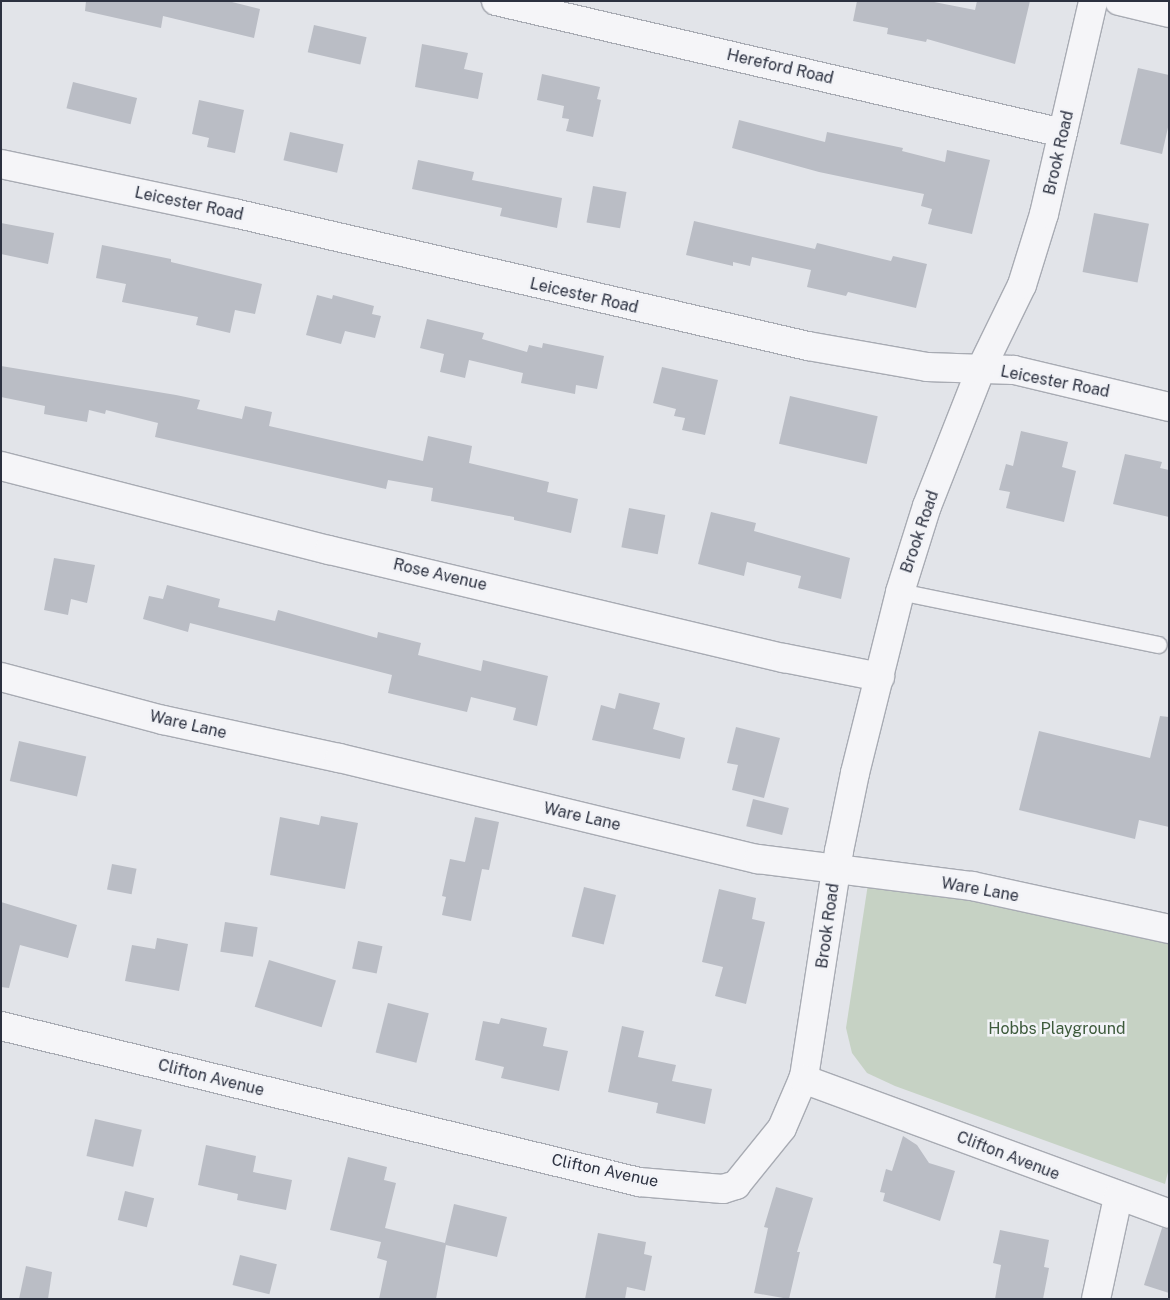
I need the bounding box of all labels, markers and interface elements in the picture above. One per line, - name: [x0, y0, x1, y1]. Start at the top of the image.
- street label: Hereford Road: [725, 45, 835, 89]
- street label: Brook Road: [1040, 109, 1078, 197]
- street label: Leicester Road: [133, 183, 245, 225]
- street label: Leicester Road: [528, 274, 640, 318]
- street label: Leicester Road: [999, 362, 1111, 402]
- street label: Brook Road: [897, 488, 943, 576]
- street label: Rose Avenue: [391, 555, 489, 595]
- street label: Ware Lane: [148, 707, 228, 743]
- street label: Ware Lane: [542, 799, 622, 835]
- street label: Ware Lane: [940, 874, 1020, 906]
- street label: Brook Road: [813, 882, 843, 970]
- park label: Hobbs Playground: [988, 1019, 1126, 1039]
- street label: Clifton Avenue: [156, 1056, 266, 1100]
- street label: Clifton Avenue: [954, 1128, 1062, 1184]
- street label: Clifton Avenue: [550, 1150, 660, 1192]

